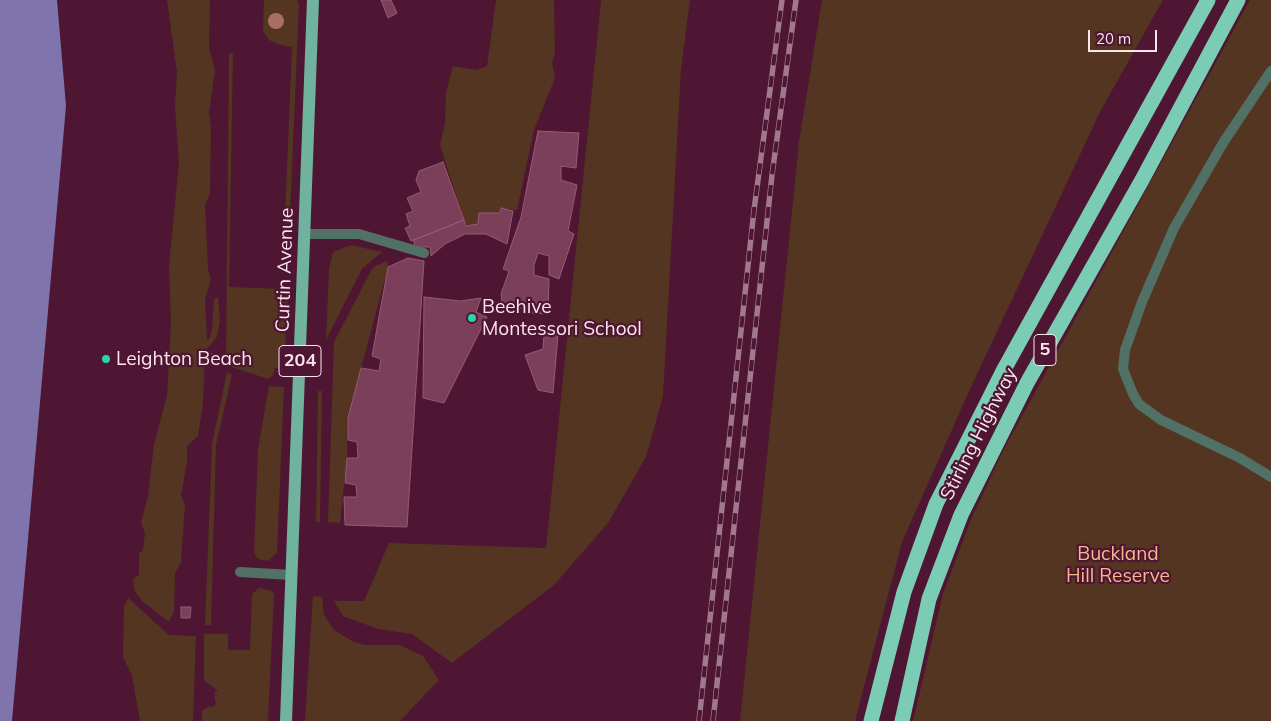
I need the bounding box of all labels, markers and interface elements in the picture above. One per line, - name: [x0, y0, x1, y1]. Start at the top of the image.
- scale bar: [1091, 20, 1160, 52]
- text: 20 m: [1096, 29, 1131, 48]
- street label: Curtin Avenue: [271, 207, 299, 333]
- place label: Beehive Montessori School: [482, 296, 642, 340]
- marker: Beehive Montessori School: [466, 312, 478, 324]
- road number: 5: [1034, 334, 1056, 366]
- road number: 204: [279, 346, 321, 376]
- place label: Leighton Beach: [116, 348, 252, 370]
- marker: Leighton Beach: [100, 353, 112, 365]
- street label: Stirling Highway: [936, 364, 1022, 504]
- park label: Buckland Hill Reserve: [1066, 543, 1170, 587]

